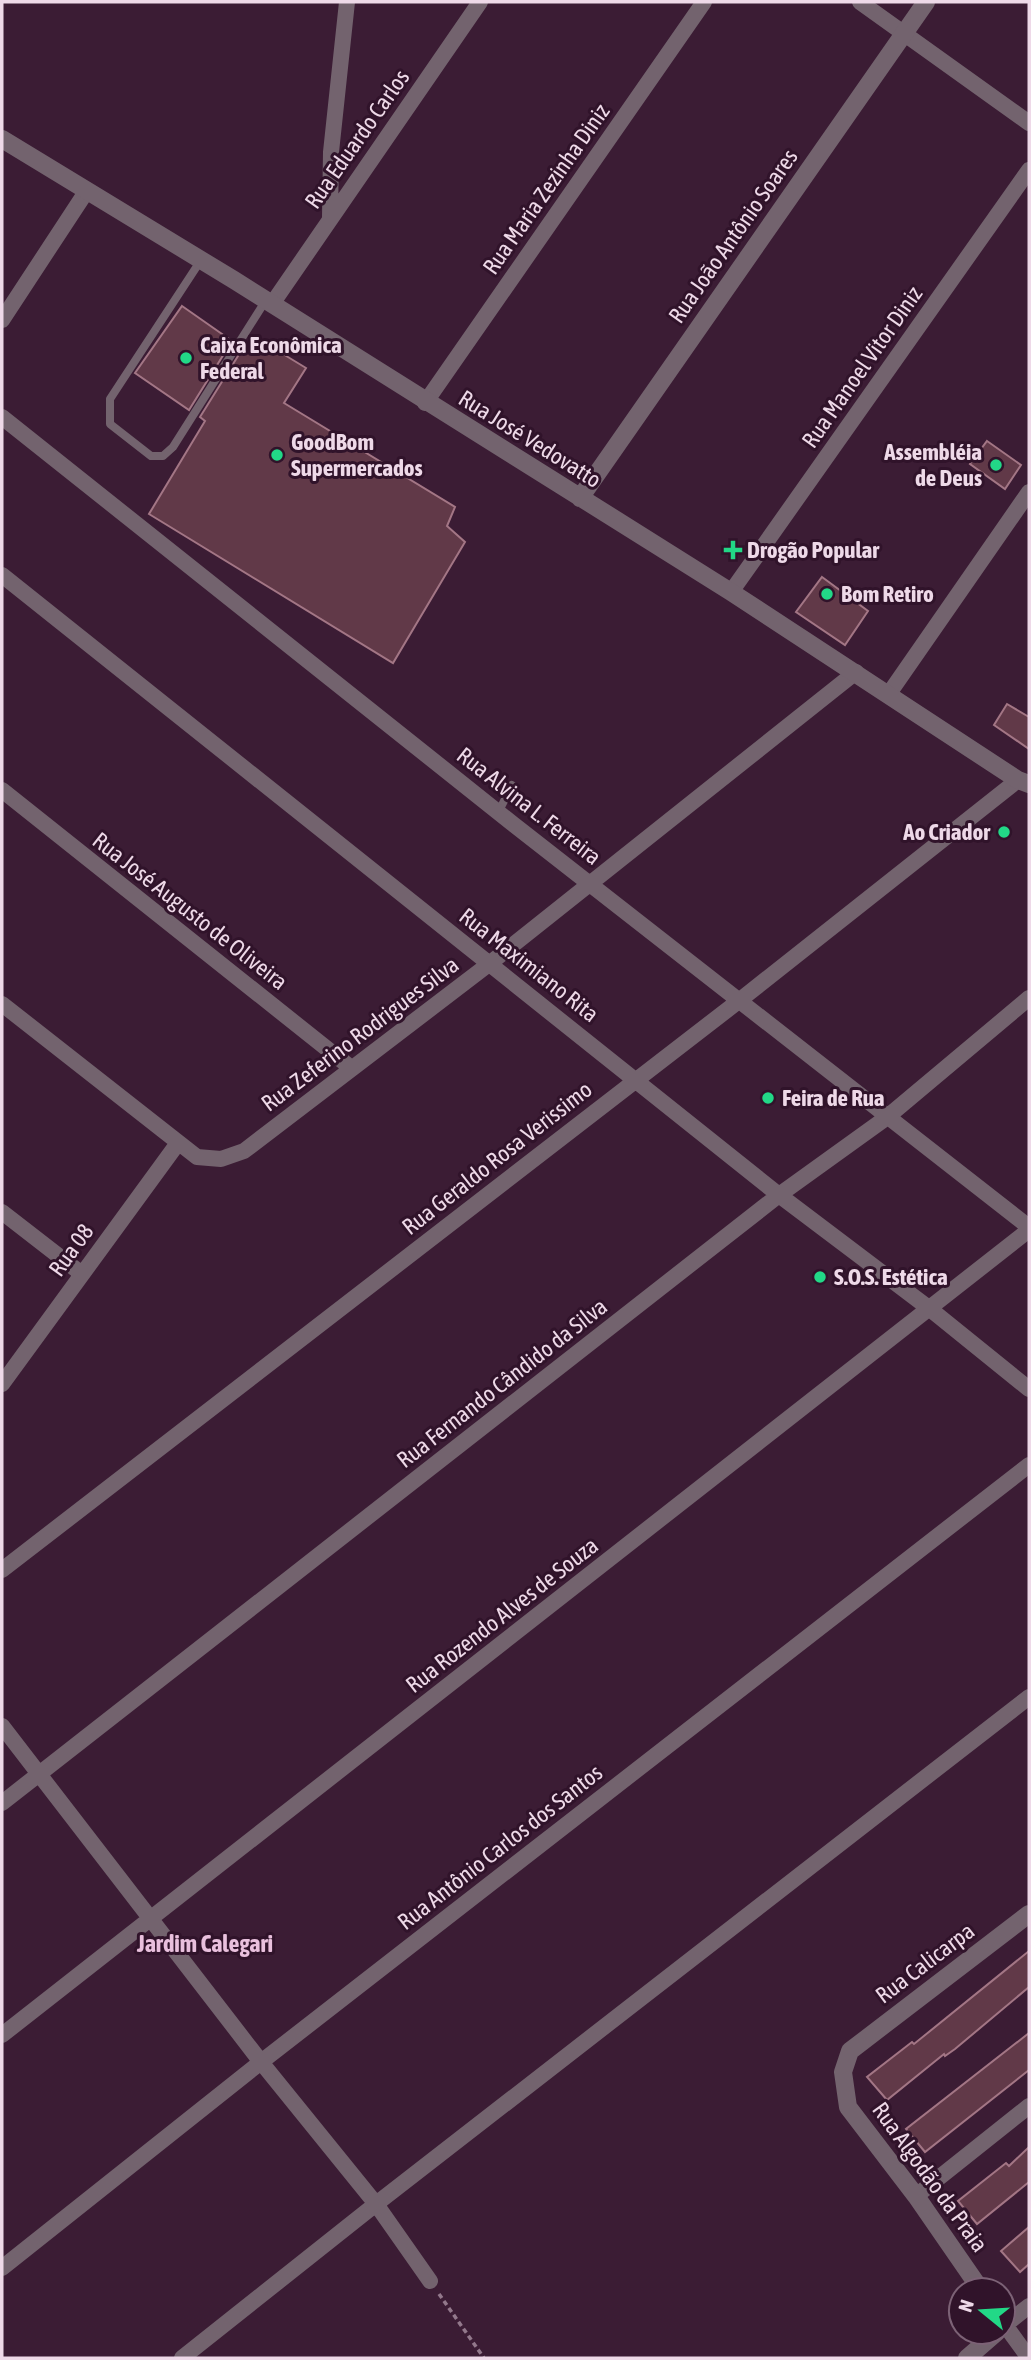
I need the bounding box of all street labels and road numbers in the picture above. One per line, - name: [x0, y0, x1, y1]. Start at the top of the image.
- street label: Rua Eduardo Carlos: [300, 65, 414, 213]
- street label: Rua Maria Zezinha Diniz: [477, 99, 615, 279]
- street label: Rua João Antônio Soares: [663, 144, 803, 328]
- street label: Rua Manoel Vitor Diniz: [797, 281, 927, 453]
- street label: Rua José Vedovatto: [454, 385, 606, 493]
- street label: Rua Alvina L. Ferreira: [452, 742, 606, 870]
- street label: Rua José Augusto de Oliveira: [88, 827, 292, 995]
- street label: Rua Maximiano Rita: [454, 903, 604, 1027]
- street label: Rua Zeferino Rodrigues Silva: [256, 951, 464, 1117]
- street label: Rua Geraldo Rosa Verissimo: [397, 1076, 597, 1240]
- street label: Rua 08: [43, 1219, 99, 1281]
- street label: Rua Fernando Cândido da Silva: [392, 1293, 612, 1473]
- street label: Rua Rozendo Alves de Souza: [401, 1532, 603, 1698]
- street label: Rua Antônio Carlos dos Santos: [393, 1759, 607, 1935]
- street label: Rua Calicarpa: [871, 1918, 979, 2008]
- street label: Rua Algodão da Praia: [867, 2097, 993, 2257]

